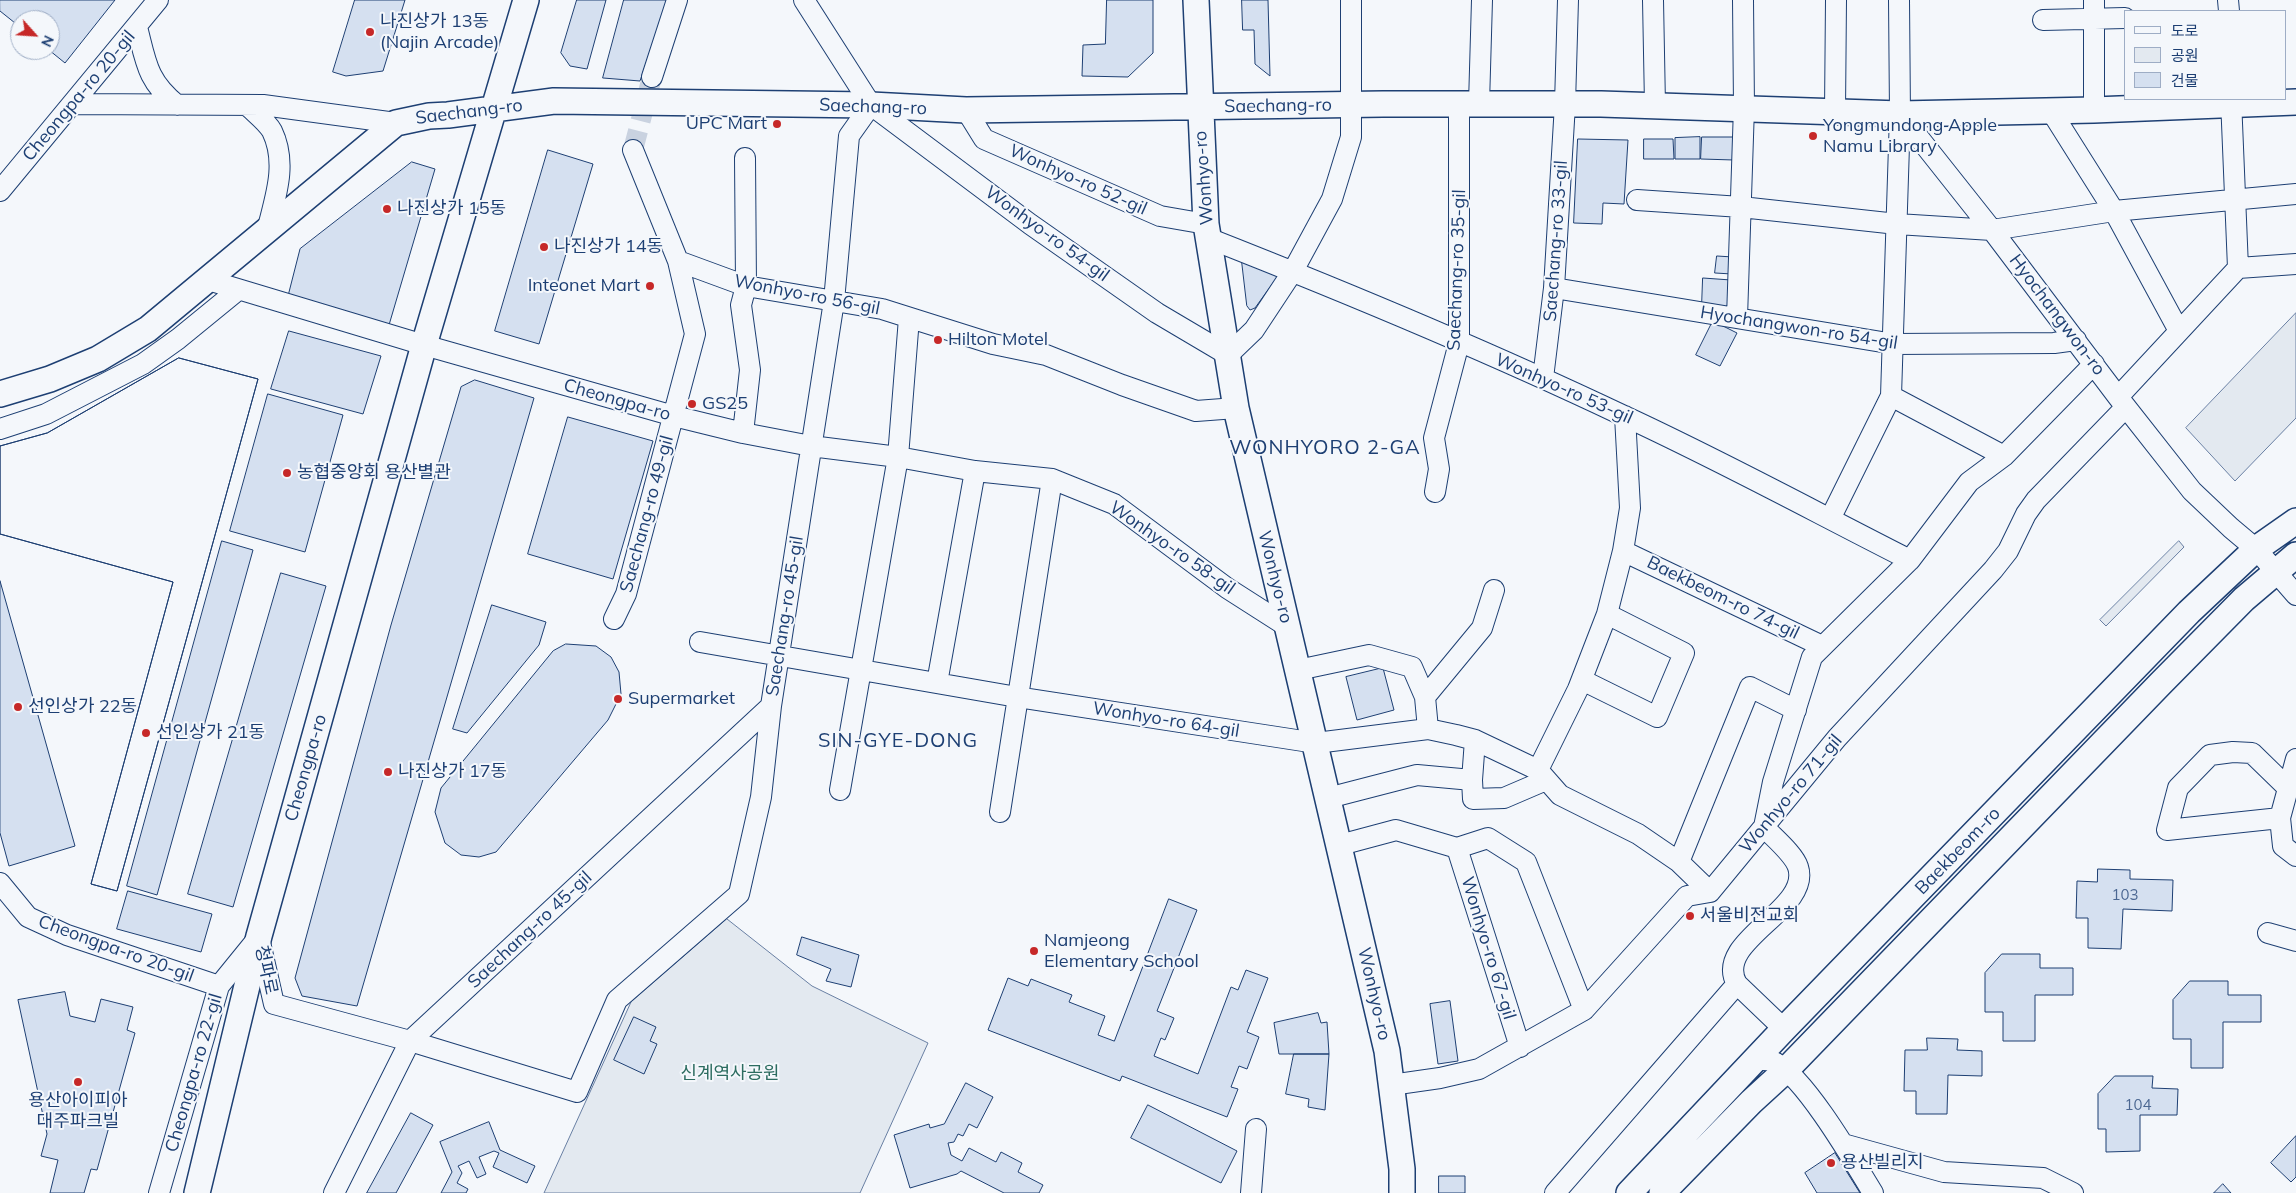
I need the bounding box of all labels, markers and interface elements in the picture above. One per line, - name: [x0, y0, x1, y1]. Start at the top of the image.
- north arrow: [10, 10, 60, 60]
- legend: [2124, 10, 2286, 100]
- place label: 나진상가 13동 (Najin Arcade): [380, 11, 499, 54]
- text: 도로: [2171, 21, 2199, 40]
- street label: Cheongpa-ro 20-gil: [18, 26, 140, 166]
- marker: 나진상가 13동 (Najin Arcade): [364, 26, 376, 38]
- text: N: [37, 32, 58, 50]
- text: 공원: [2171, 46, 2199, 65]
- text: 건물: [2171, 71, 2199, 90]
- street label: Saechang-ro: [819, 94, 927, 120]
- street label: Saechang-ro: [1224, 94, 1332, 118]
- street label: Saechang-ro: [414, 95, 524, 129]
- place label: UPC Mart: [686, 113, 767, 135]
- place label: Yongmundong Apple Namu Library: [1823, 115, 1997, 158]
- marker: UPC Mart: [771, 118, 783, 130]
- street label: Wonhyo-ro: [1190, 130, 1218, 226]
- marker: Yongmundong Apple Namu Library: [1807, 130, 1819, 142]
- street label: Wonhyo-ro 52-gil: [1006, 140, 1150, 220]
- street label: Saechang-ro 33-gil: [1540, 160, 1572, 322]
- street label: Wonhyo-ro 54-gil: [981, 182, 1113, 286]
- street label: Saechang-ro 35-gil: [1443, 189, 1471, 351]
- place label: 나진상가 15동: [397, 198, 506, 220]
- marker: 나진상가 15동: [381, 203, 393, 215]
- place label: 나진상가 14동: [554, 236, 663, 258]
- marker: 나진상가 14동: [538, 241, 550, 253]
- street label: Hyochangwon-ro: [2004, 250, 2110, 380]
- street label: Wonhyo-ro 56-gil: [732, 270, 882, 320]
- place label: Inteonet Mart: [528, 275, 640, 297]
- marker: Inteonet Mart: [644, 280, 656, 292]
- street label: Hyochangwon-ro 54-gil: [1699, 302, 1899, 354]
- place label: Hilton Motel: [948, 329, 1048, 351]
- marker: Hilton Motel: [932, 334, 944, 346]
- street label: Wonhyo-ro 53-gil: [1492, 349, 1636, 429]
- street label: Cheongpa-ro: [561, 374, 673, 426]
- place label: GS25: [702, 393, 748, 415]
- marker: GS25: [686, 398, 698, 410]
- street label: Saechang-ro 49-gil: [616, 433, 678, 595]
- district label: WONHYORO 2-GA: [1228, 436, 1422, 460]
- place label: 농협중앙회 용산별관: [297, 462, 451, 484]
- marker: 농협중앙회 용산별관: [281, 467, 293, 479]
- street label: Wonhyo-ro 58-gil: [1105, 497, 1239, 599]
- street label: Wonhyo-ro: [1253, 528, 1297, 626]
- street label: Saechang-ro 45-gil: [762, 535, 808, 697]
- street label: Baekbeom-ro 74-gil: [1643, 552, 1803, 644]
- place label: Supermarket: [628, 688, 735, 710]
- marker: Supermarket: [612, 693, 624, 705]
- place label: 선인상가 22동: [28, 696, 137, 718]
- street label: Wonhyo-ro 64-gil: [1091, 698, 1241, 742]
- marker: 선인상가 22동: [12, 701, 24, 713]
- street label: Cheongpa-ro: [280, 712, 332, 824]
- place label: 선인상가 21동: [156, 722, 265, 744]
- marker: 선인상가 21동: [140, 727, 152, 739]
- district label: SIN-GYE-DONG: [816, 729, 980, 753]
- street label: Wonhyo-ro 71-gil: [1735, 730, 1847, 858]
- place label: 나진상가 17동: [398, 761, 507, 783]
- marker: 나진상가 17동: [382, 766, 394, 778]
- street label: Baekbeom-ro: [1911, 803, 2005, 899]
- street label: Saechang-ro 45-gil: [464, 867, 596, 993]
- street label: Wonhyo-ro 67-gil: [1456, 874, 1520, 1022]
- house number: 103: [2112, 886, 2138, 904]
- place label: 서울비전교회: [1700, 905, 1799, 927]
- marker: 서울비전교회: [1684, 910, 1696, 922]
- street label: Cheongpa-ro 20-gil: [35, 911, 197, 987]
- place label: Namjeong Elementary School: [1044, 930, 1199, 972]
- street label: 청파로: [250, 943, 282, 997]
- marker: Namjeong Elementary School: [1028, 945, 1040, 957]
- street label: Wonhyo-ro: [1353, 945, 1395, 1043]
- street label: Cheongpa-ro 22-gil: [161, 991, 227, 1155]
- park label: 신계역사공원: [680, 1063, 780, 1085]
- marker: 용산아이피아 대주파크빌: [72, 1076, 84, 1088]
- place label: 용산아이피아 대주파크빌: [28, 1090, 128, 1132]
- house number: 104: [2125, 1096, 2151, 1114]
- place label: 용산빌리지: [1841, 1152, 1924, 1174]
- marker: 용산빌리지: [1825, 1157, 1837, 1169]

